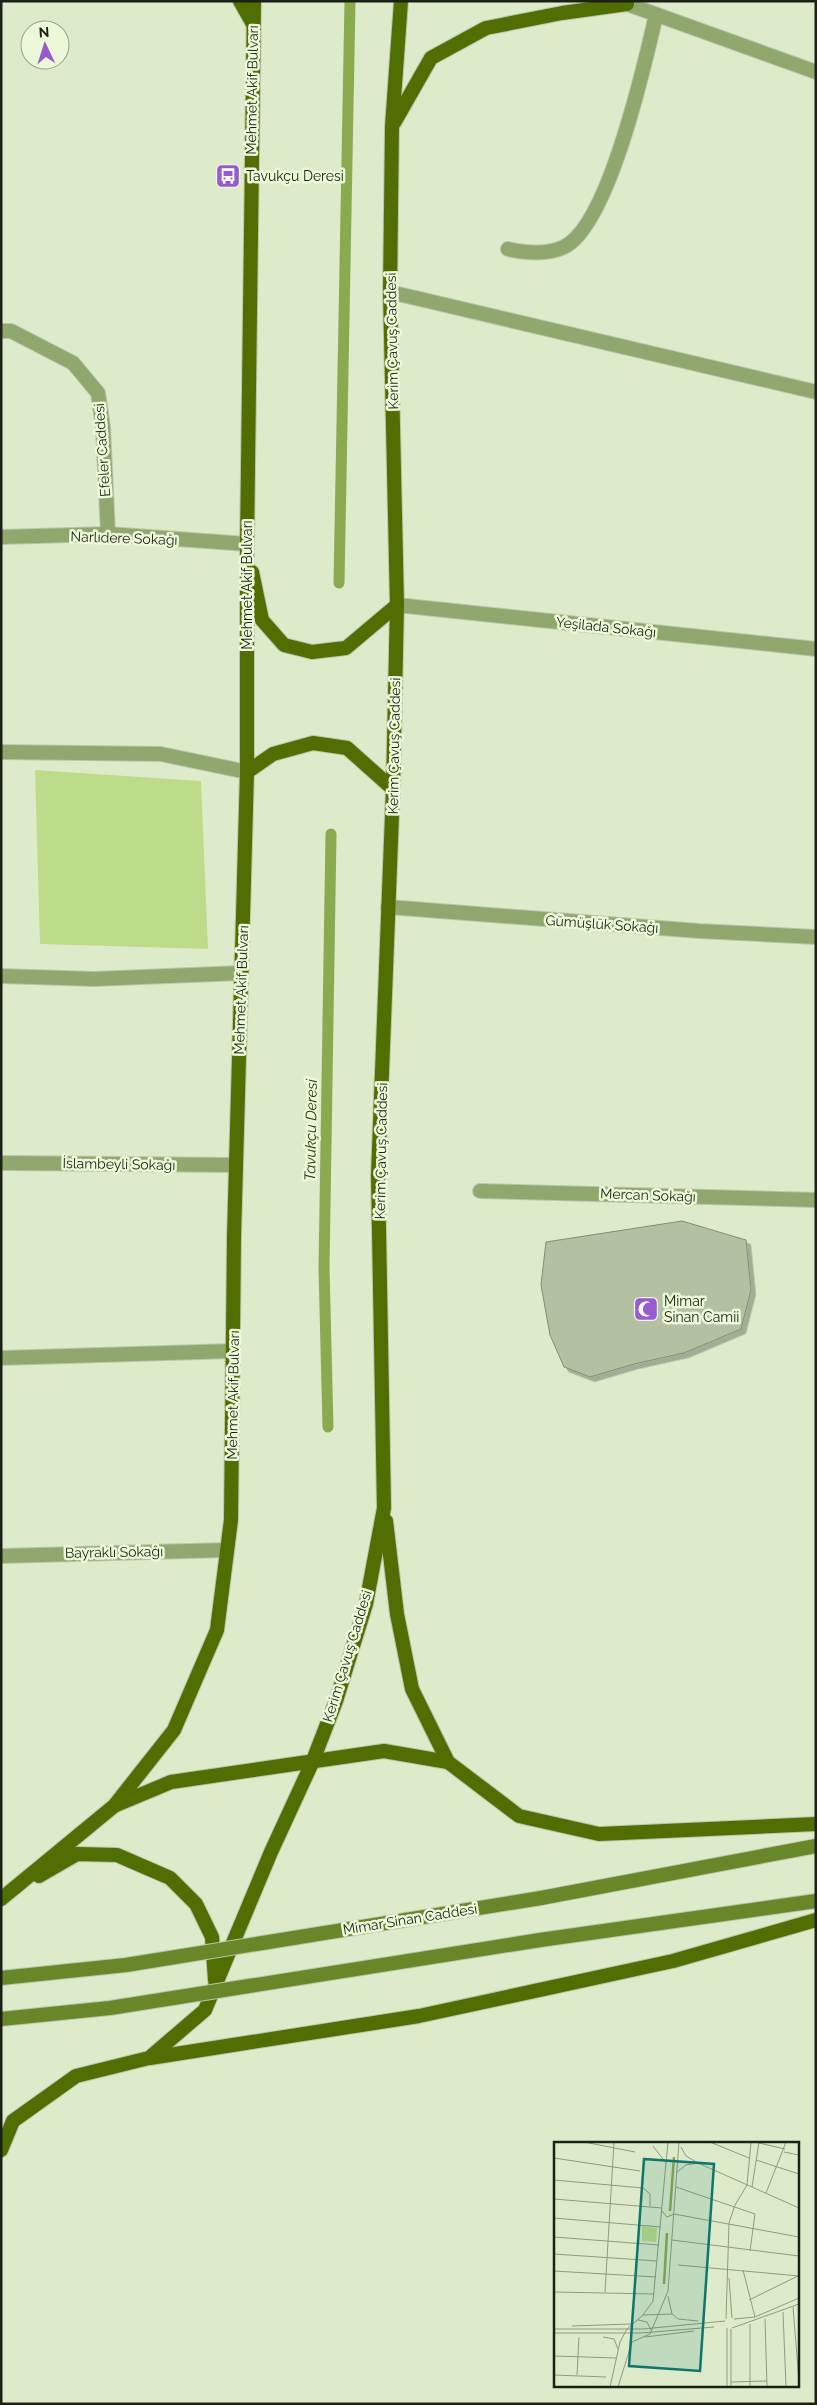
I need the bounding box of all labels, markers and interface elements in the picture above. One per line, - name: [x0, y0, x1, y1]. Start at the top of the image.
- north arrow: [20, 20, 70, 70]
- text: N: [38, 24, 50, 40]
- street label: Mehmet Akif Bulvarı: [243, 25, 261, 155]
- bus stop icon: Tavukçu Deresi: [215, 163, 241, 189]
- place label: Tavukçu Deresi: [246, 168, 344, 184]
- street label: Kerim Çavuş Caddesi: [383, 272, 401, 410]
- street label: Efeler Caddesi: [91, 403, 113, 497]
- street label: Mehmet Akif Bulvarı: [239, 520, 255, 650]
- street label: Narlıdere Sokağı: [70, 528, 178, 548]
- street label: Yeşilada Sokağı: [555, 614, 657, 640]
- street label: Kerim Çavuş Caddesi: [385, 677, 403, 815]
- street label: Gümüşlük Sokağı: [545, 912, 659, 936]
- street label: Mehmet Akif Bulvarı: [231, 925, 251, 1055]
- water label: Tavukçu Deresi: [301, 1078, 321, 1181]
- street label: Kerim Çavuş Caddesi: [372, 1082, 390, 1220]
- street label: İslambeyli Sokağı: [63, 1153, 176, 1173]
- street label: Mercan Sokağı: [600, 1185, 696, 1205]
- place label: Mimar Sinan Camii: [664, 1293, 739, 1325]
- mosque icon: Mimar Sinan Camii: [633, 1296, 659, 1322]
- street label: Mehmet Akif Bulvarı: [224, 1330, 242, 1460]
- street label: Bayraklı Sokağı: [65, 1543, 163, 1561]
- street label: Kerim Çavuş Caddesi: [319, 1588, 375, 1724]
- street label: Mimar Sinan Caddesi: [342, 1900, 478, 1938]
- inset map: [554, 2142, 800, 2388]

